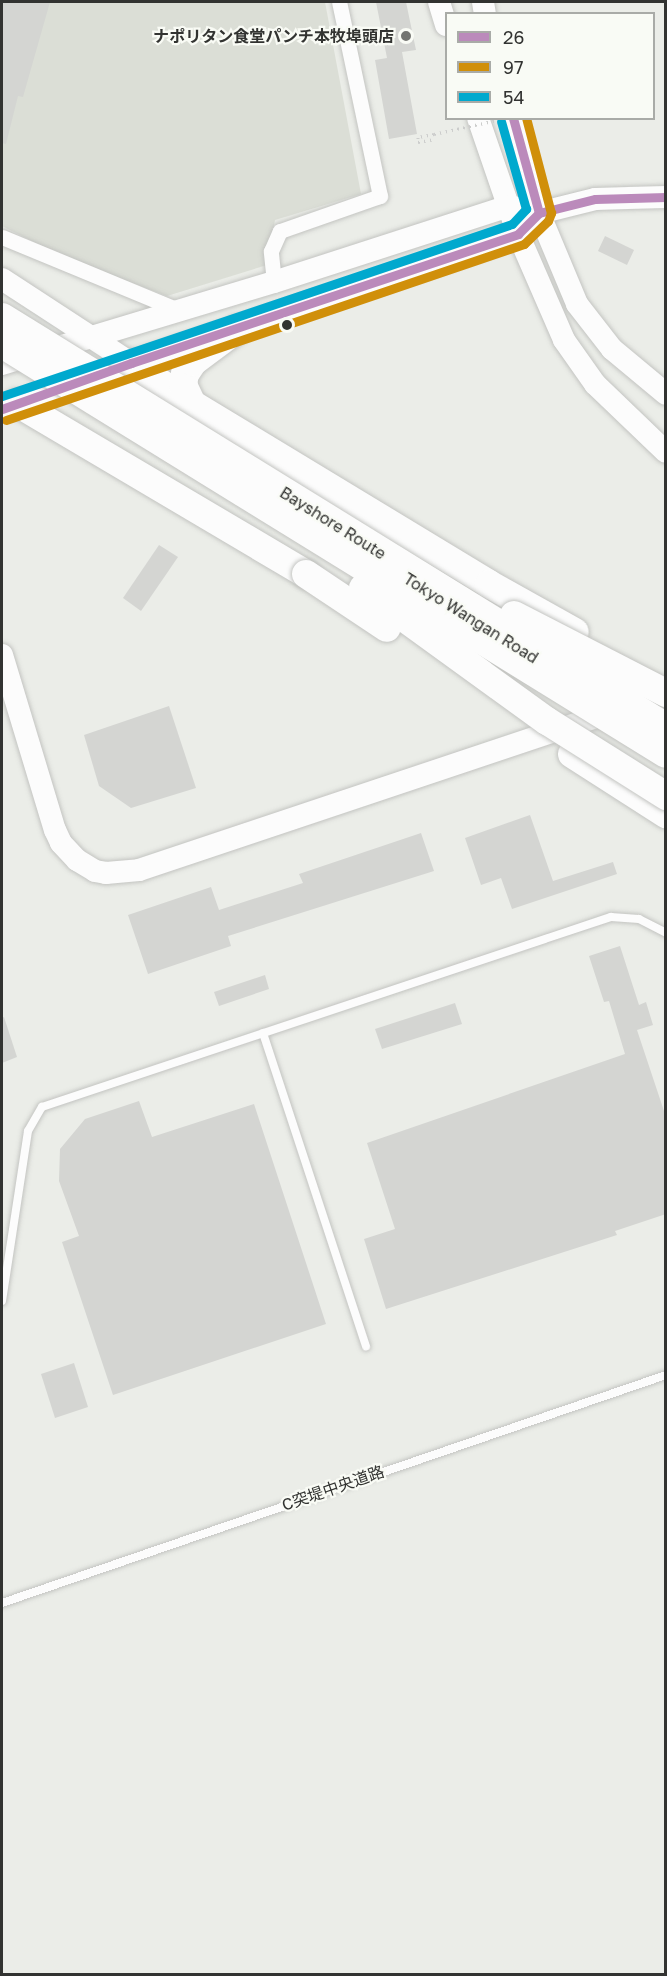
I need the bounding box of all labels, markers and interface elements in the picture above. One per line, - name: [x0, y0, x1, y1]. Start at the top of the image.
- legend: [445, 12, 655, 120]
- place label: ナポリタン食堂パンチ本牧埠頭店: [154, 26, 394, 46]
- text: 26: [503, 26, 524, 48]
- marker: ナポリタン食堂パンチ本牧埠頭店: [399, 29, 413, 43]
- text: 97: [503, 56, 523, 78]
- text: 54: [503, 86, 524, 108]
- unlabelled marker: [281, 319, 293, 331]
- street label: Bayshore Route: [276, 483, 390, 563]
- street label: Tokyo Wangan Road: [400, 569, 542, 667]
- street label: C突堤中央道路: [279, 1462, 387, 1514]

